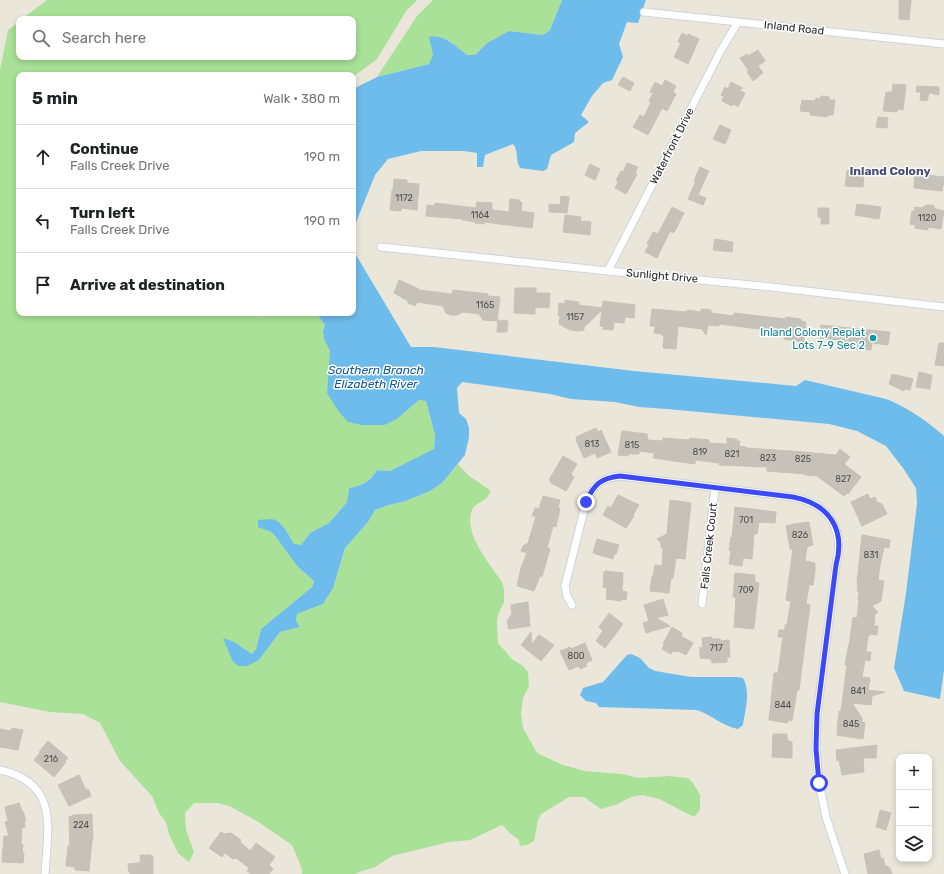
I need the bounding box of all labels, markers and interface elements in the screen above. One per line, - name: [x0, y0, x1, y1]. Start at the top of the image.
- search box: [16, 16, 356, 60]
- street label: Inland Road: [763, 18, 825, 38]
- icon: search: [30, 27, 52, 49]
- text: Search here: [62, 29, 146, 47]
- text: 5 min: [32, 88, 78, 108]
- text: Walk · 380 m: [263, 91, 340, 106]
- street label: Waterfront Drive: [647, 106, 697, 186]
- text: Continue: [70, 140, 139, 158]
- icon: ahead: [32, 146, 54, 168]
- text: 190 m: [304, 149, 340, 164]
- text: Falls Creek Drive: [70, 158, 170, 173]
- district label: Inland Colony: [849, 164, 931, 178]
- house number: 1172: [395, 193, 413, 203]
- text: Turn left: [70, 204, 135, 222]
- icon: left: [32, 210, 54, 232]
- house number: 1164: [471, 210, 490, 220]
- text: 190 m: [304, 213, 340, 228]
- house number: 1120: [918, 213, 937, 223]
- text: Falls Creek Drive: [70, 222, 170, 237]
- street label: Sunlight Drive: [626, 266, 698, 286]
- icon: arrive: [32, 274, 54, 296]
- text: Arrive at destination: [70, 276, 225, 294]
- house number: 1165: [476, 300, 494, 310]
- house number: 1157: [566, 312, 584, 322]
- place label: Inland Colony Replat Lots 7-9 Sec 2: [760, 326, 866, 352]
- marker: Inland Colony Replat Lots 7-9 Sec 2: [868, 333, 878, 343]
- water label: Southern Branch Elizabeth River: [328, 363, 424, 391]
- house number: 813: [585, 439, 600, 449]
- house number: 815: [625, 440, 639, 450]
- house number: 819: [693, 447, 707, 457]
- house number: 821: [725, 449, 740, 459]
- house number: 823: [760, 453, 776, 463]
- house number: 825: [795, 454, 811, 464]
- house number: 827: [835, 474, 851, 484]
- route end: [577, 493, 595, 511]
- street label: Falls Creek Court: [698, 502, 720, 590]
- house number: 701: [739, 515, 753, 525]
- house number: 826: [792, 530, 809, 540]
- house number: 831: [864, 550, 879, 560]
- house number: 709: [738, 585, 754, 595]
- house number: 717: [709, 643, 723, 653]
- house number: 800: [567, 651, 585, 661]
- house number: 841: [851, 686, 866, 696]
- house number: 844: [775, 700, 792, 710]
- house number: 845: [843, 719, 859, 729]
- house number: 216: [44, 754, 59, 764]
- map controls: [896, 754, 932, 862]
- button: +: [896, 754, 932, 790]
- route start: [810, 774, 828, 792]
- button: −: [896, 790, 932, 826]
- house number: 224: [73, 820, 89, 830]
- button: layers: [896, 826, 932, 862]

